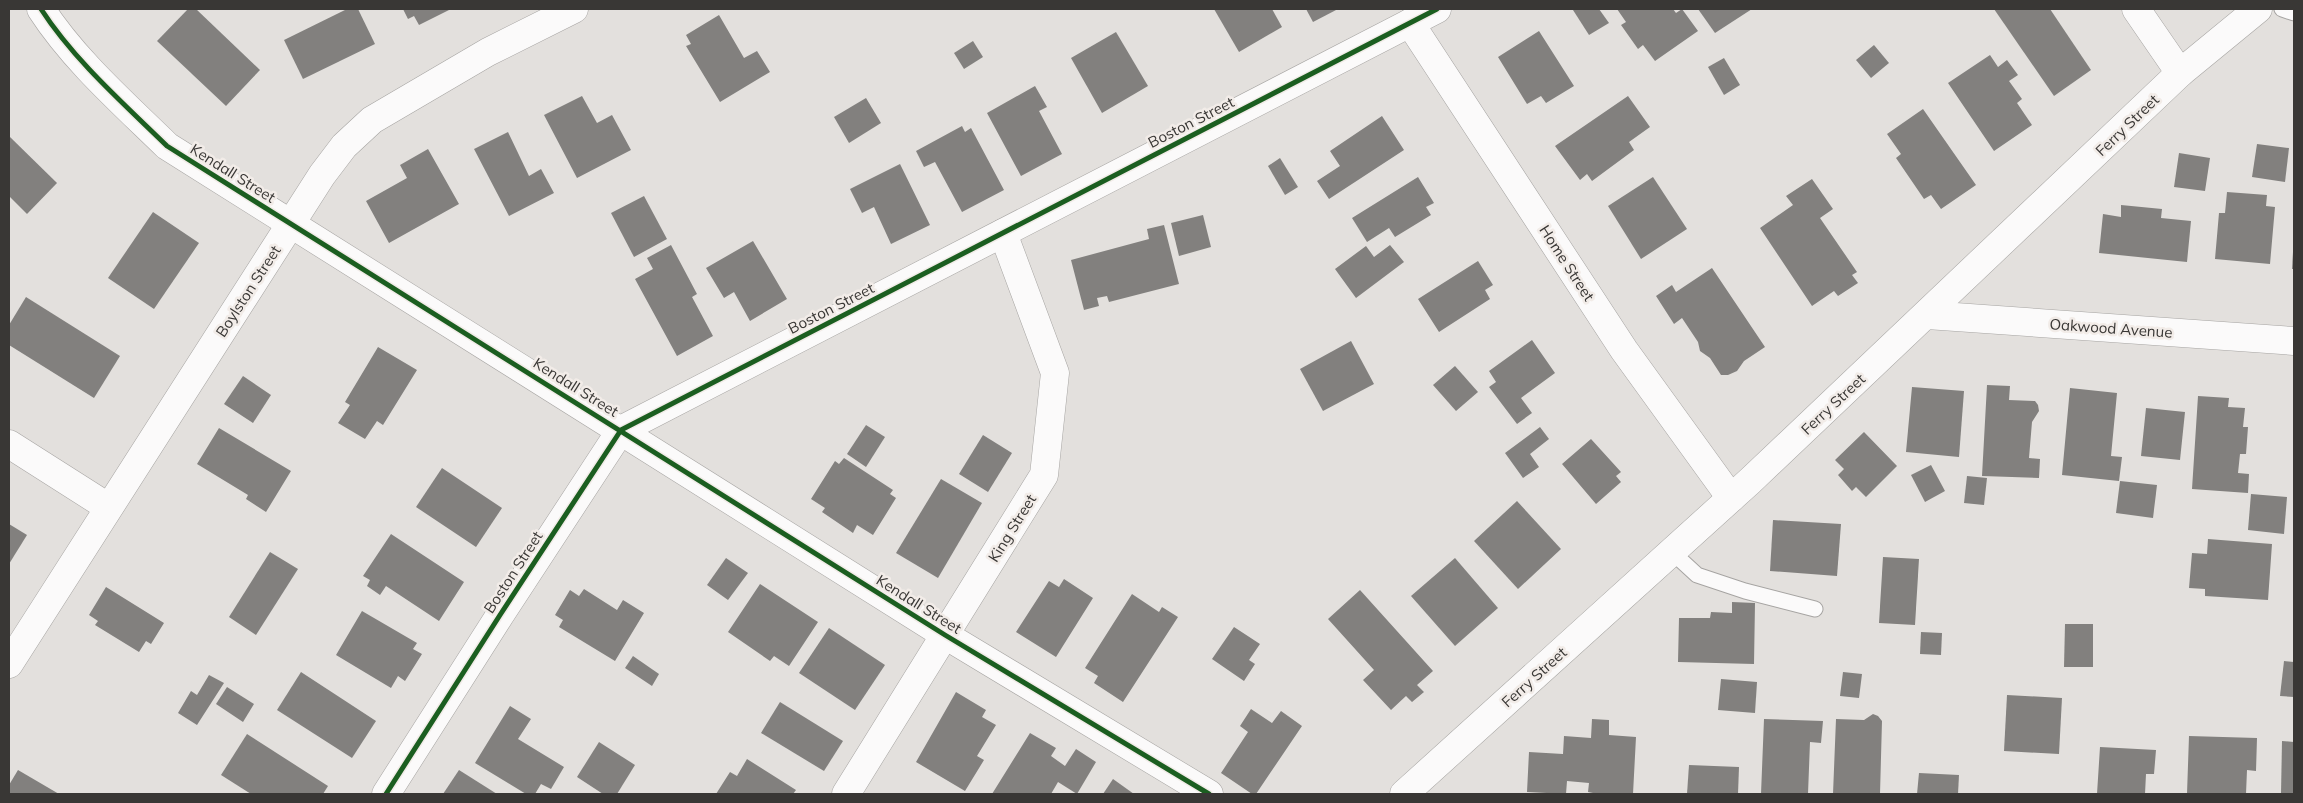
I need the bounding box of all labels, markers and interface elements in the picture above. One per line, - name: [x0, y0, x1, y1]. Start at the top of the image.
- street label: Ferry Street: [2091, 90, 2163, 160]
- street label: Boston Street: [1145, 92, 1237, 152]
- street label: Kendall Street: [187, 139, 279, 207]
- street label: Home Street: [1535, 221, 1599, 305]
- street label: Boylston Street: [211, 242, 285, 340]
- street label: Boston Street: [785, 278, 877, 338]
- street label: Oakwood Avenue: [2049, 314, 2173, 342]
- street label: Kendall Street: [530, 353, 622, 421]
- street label: Ferry Street: [1797, 369, 1869, 439]
- street label: King Street: [984, 491, 1040, 565]
- street label: Boston Street: [479, 527, 547, 617]
- street label: Kendall Street: [873, 570, 965, 638]
- street label: Ferry Street: [1498, 643, 1570, 711]

